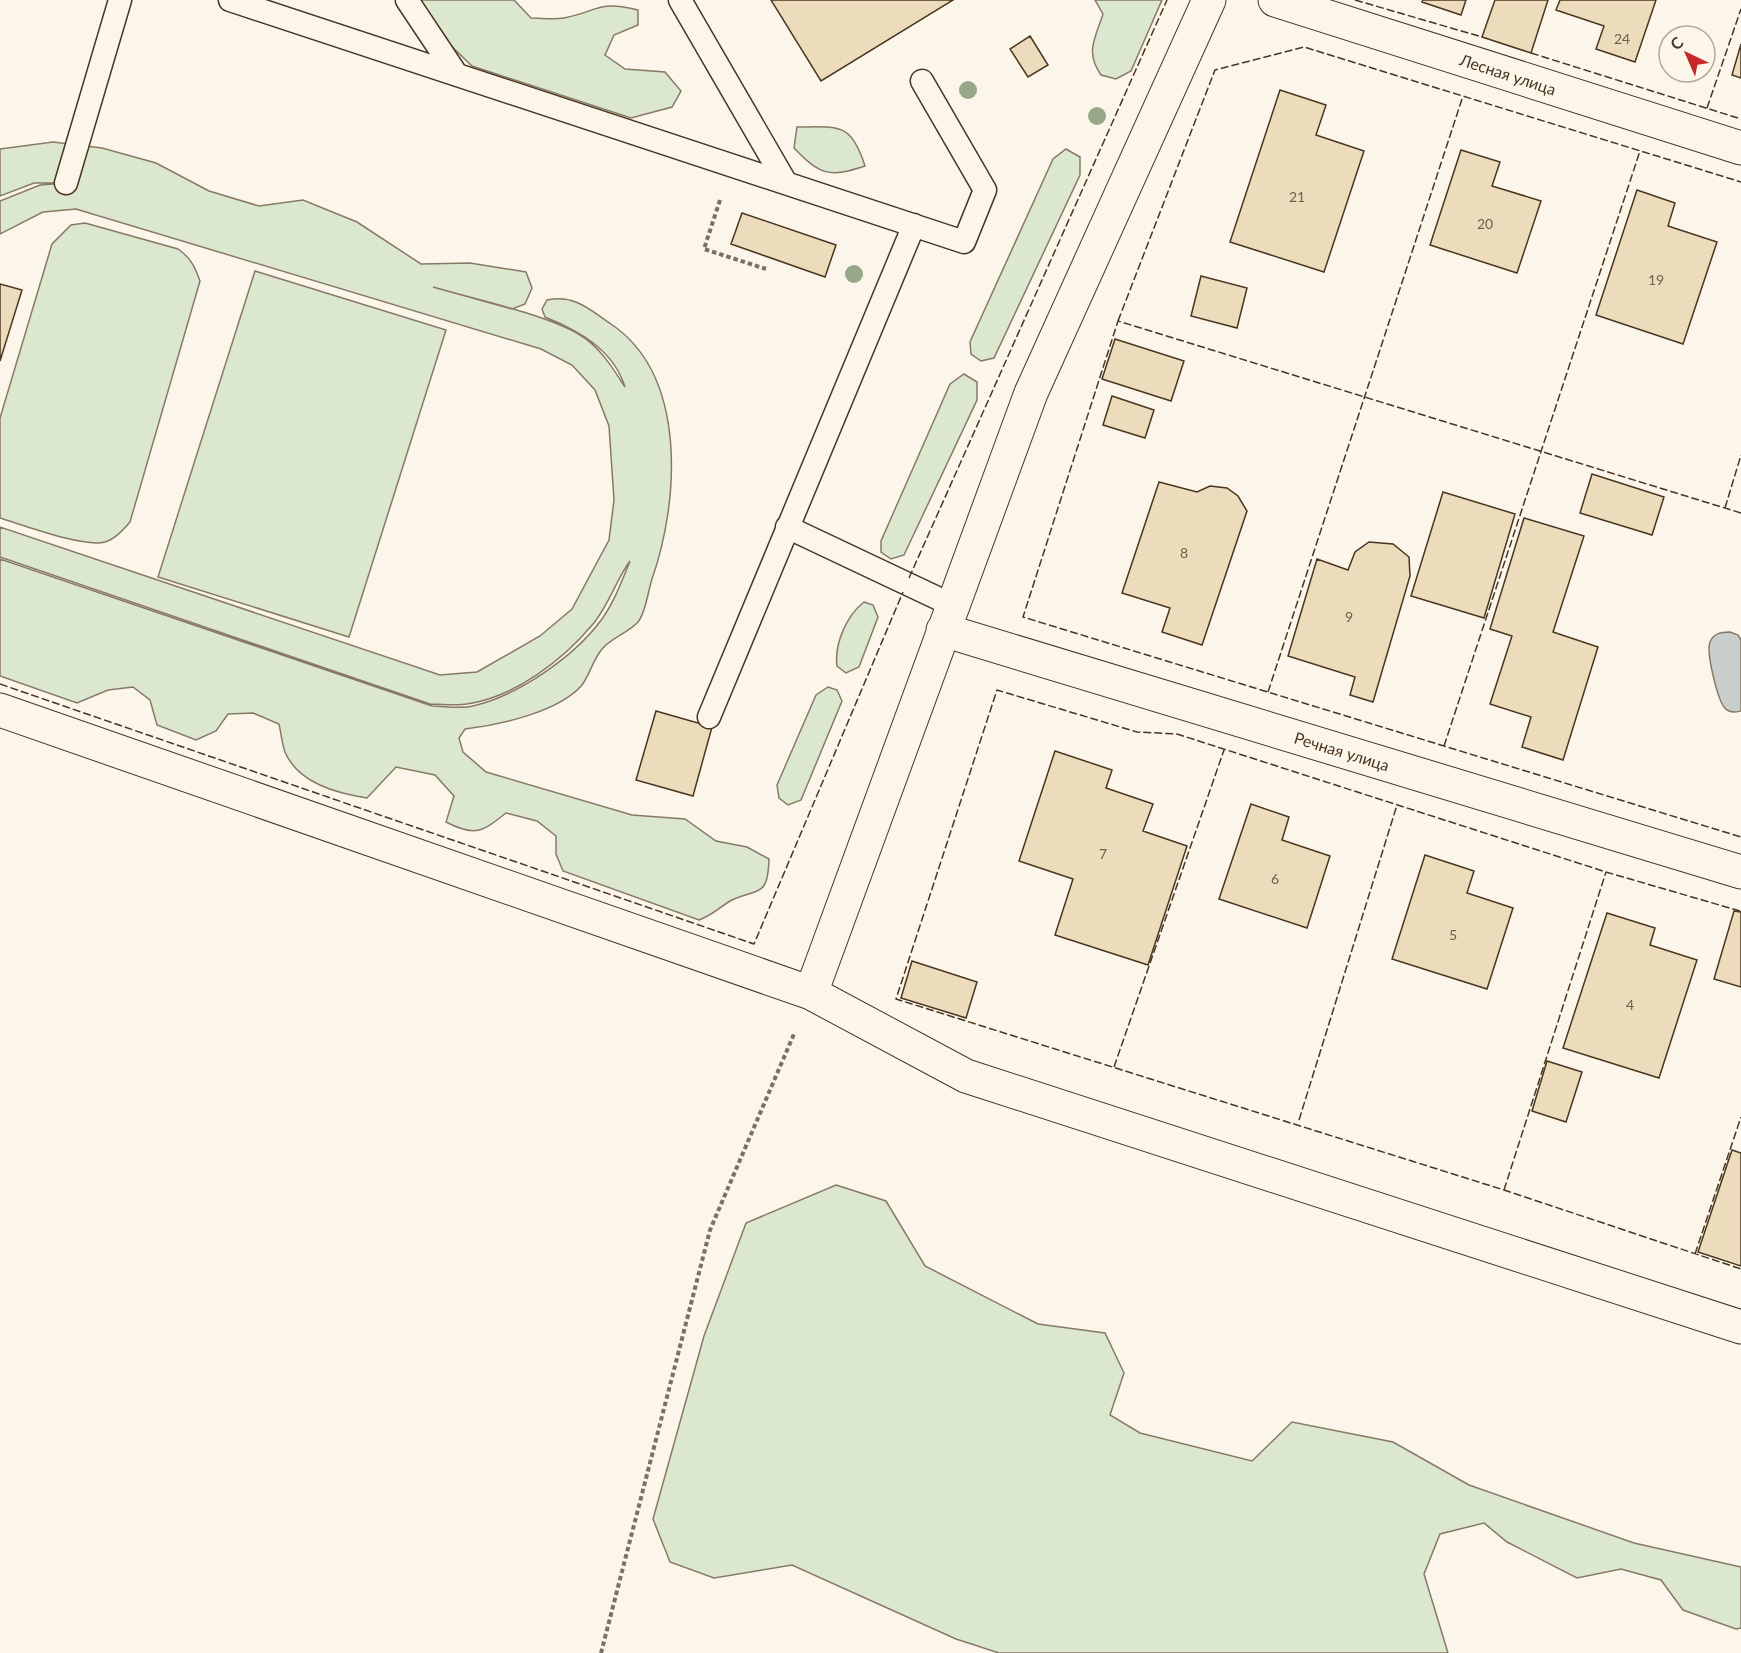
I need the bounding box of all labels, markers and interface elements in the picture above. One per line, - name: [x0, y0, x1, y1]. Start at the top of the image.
- north arrow: [1657, 24, 1717, 84]
- house number: 24: [1614, 30, 1630, 47]
- text: С: [1666, 32, 1687, 53]
- street label: Лесная улица: [1457, 49, 1559, 99]
- house number: 21: [1289, 188, 1305, 205]
- house number: 20: [1477, 215, 1493, 232]
- house number: 19: [1648, 271, 1664, 288]
- house number: 8: [1180, 544, 1188, 561]
- house number: 9: [1345, 608, 1353, 625]
- street label: Речная улица: [1292, 728, 1392, 774]
- house number: 7: [1099, 845, 1107, 862]
- house number: 6: [1271, 870, 1279, 887]
- house number: 5: [1449, 926, 1457, 943]
- house number: 4: [1626, 996, 1634, 1013]

